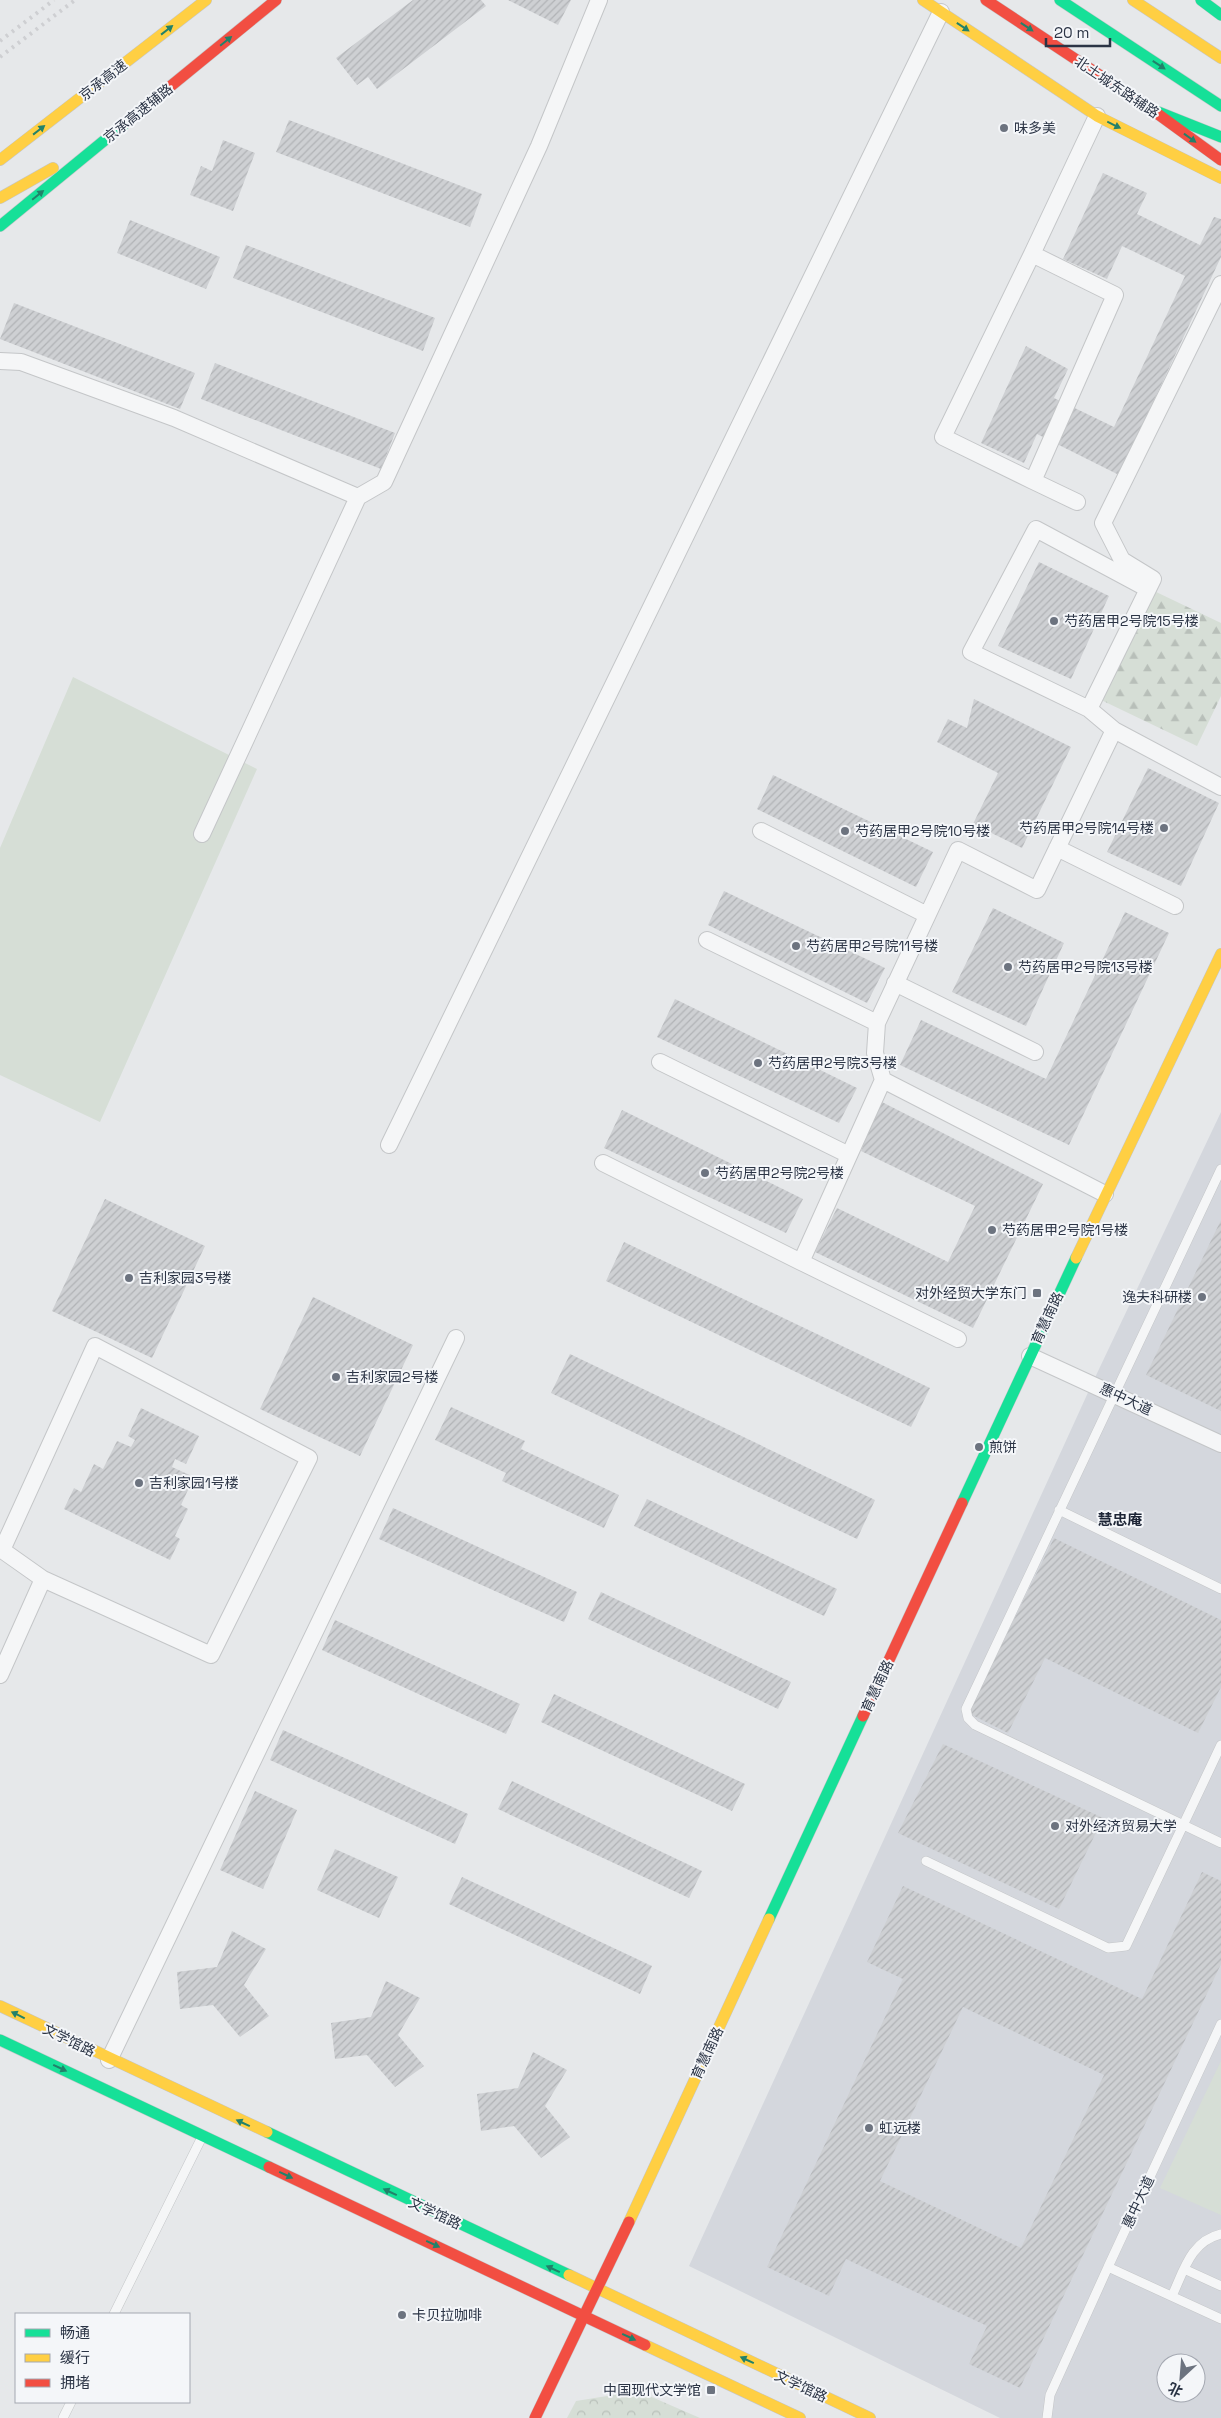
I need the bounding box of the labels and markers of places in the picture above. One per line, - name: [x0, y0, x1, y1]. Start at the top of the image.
- place label: 味多美: [1014, 119, 1056, 137]
- marker: 味多美: [998, 122, 1010, 134]
- place label: 芍药居甲2号院15号楼: [1064, 612, 1199, 630]
- marker: 芍药居甲2号院15号楼: [1048, 615, 1060, 627]
- place label: 芍药居甲2号院14号楼: [1019, 819, 1154, 837]
- place label: 芍药居甲2号院10号楼: [855, 822, 990, 840]
- marker: 芍药居甲2号院14号楼: [1158, 822, 1170, 834]
- marker: 芍药居甲2号院10号楼: [839, 825, 851, 837]
- place label: 芍药居甲2号院11号楼: [806, 937, 938, 955]
- marker: 芍药居甲2号院11号楼: [790, 940, 802, 952]
- place label: 芍药居甲2号院13号楼: [1018, 958, 1153, 976]
- marker: 芍药居甲2号院13号楼: [1002, 961, 1014, 973]
- place label: 芍药居甲2号院3号楼: [768, 1054, 897, 1072]
- marker: 芍药居甲2号院3号楼: [752, 1057, 764, 1069]
- place label: 芍药居甲2号院2号楼: [715, 1164, 844, 1182]
- marker: 芍药居甲2号院2号楼: [699, 1167, 711, 1179]
- place label: 芍药居甲2号院1号楼: [1002, 1221, 1128, 1239]
- marker: 芍药居甲2号院1号楼: [986, 1224, 998, 1236]
- place label: 吉利家园3号楼: [139, 1269, 231, 1287]
- marker: 吉利家园3号楼: [123, 1272, 135, 1284]
- place label: 对外经贸大学东门: [915, 1284, 1027, 1302]
- marker: 对外经贸大学东门: [1031, 1287, 1043, 1299]
- place label: 逸夫科研楼: [1122, 1288, 1192, 1306]
- marker: 逸夫科研楼: [1196, 1291, 1208, 1303]
- place label: 吉利家园2号楼: [346, 1368, 438, 1386]
- marker: 吉利家园2号楼: [330, 1371, 342, 1383]
- place label: 煎饼: [989, 1438, 1017, 1456]
- marker: 煎饼: [973, 1441, 985, 1453]
- place label: 吉利家园1号楼: [149, 1474, 239, 1492]
- marker: 吉利家园1号楼: [133, 1477, 145, 1489]
- place label: 对外经济贸易大学: [1065, 1817, 1177, 1835]
- marker: 对外经济贸易大学: [1049, 1820, 1061, 1832]
- place label: 虹远楼: [879, 2119, 921, 2137]
- marker: 虹远楼: [863, 2122, 875, 2134]
- place label: 卡贝拉咖啡: [412, 2306, 482, 2324]
- marker: 卡贝拉咖啡: [396, 2309, 408, 2321]
- place label: 中国现代文学馆: [603, 2381, 701, 2399]
- marker: 中国现代文学馆: [705, 2384, 717, 2396]

